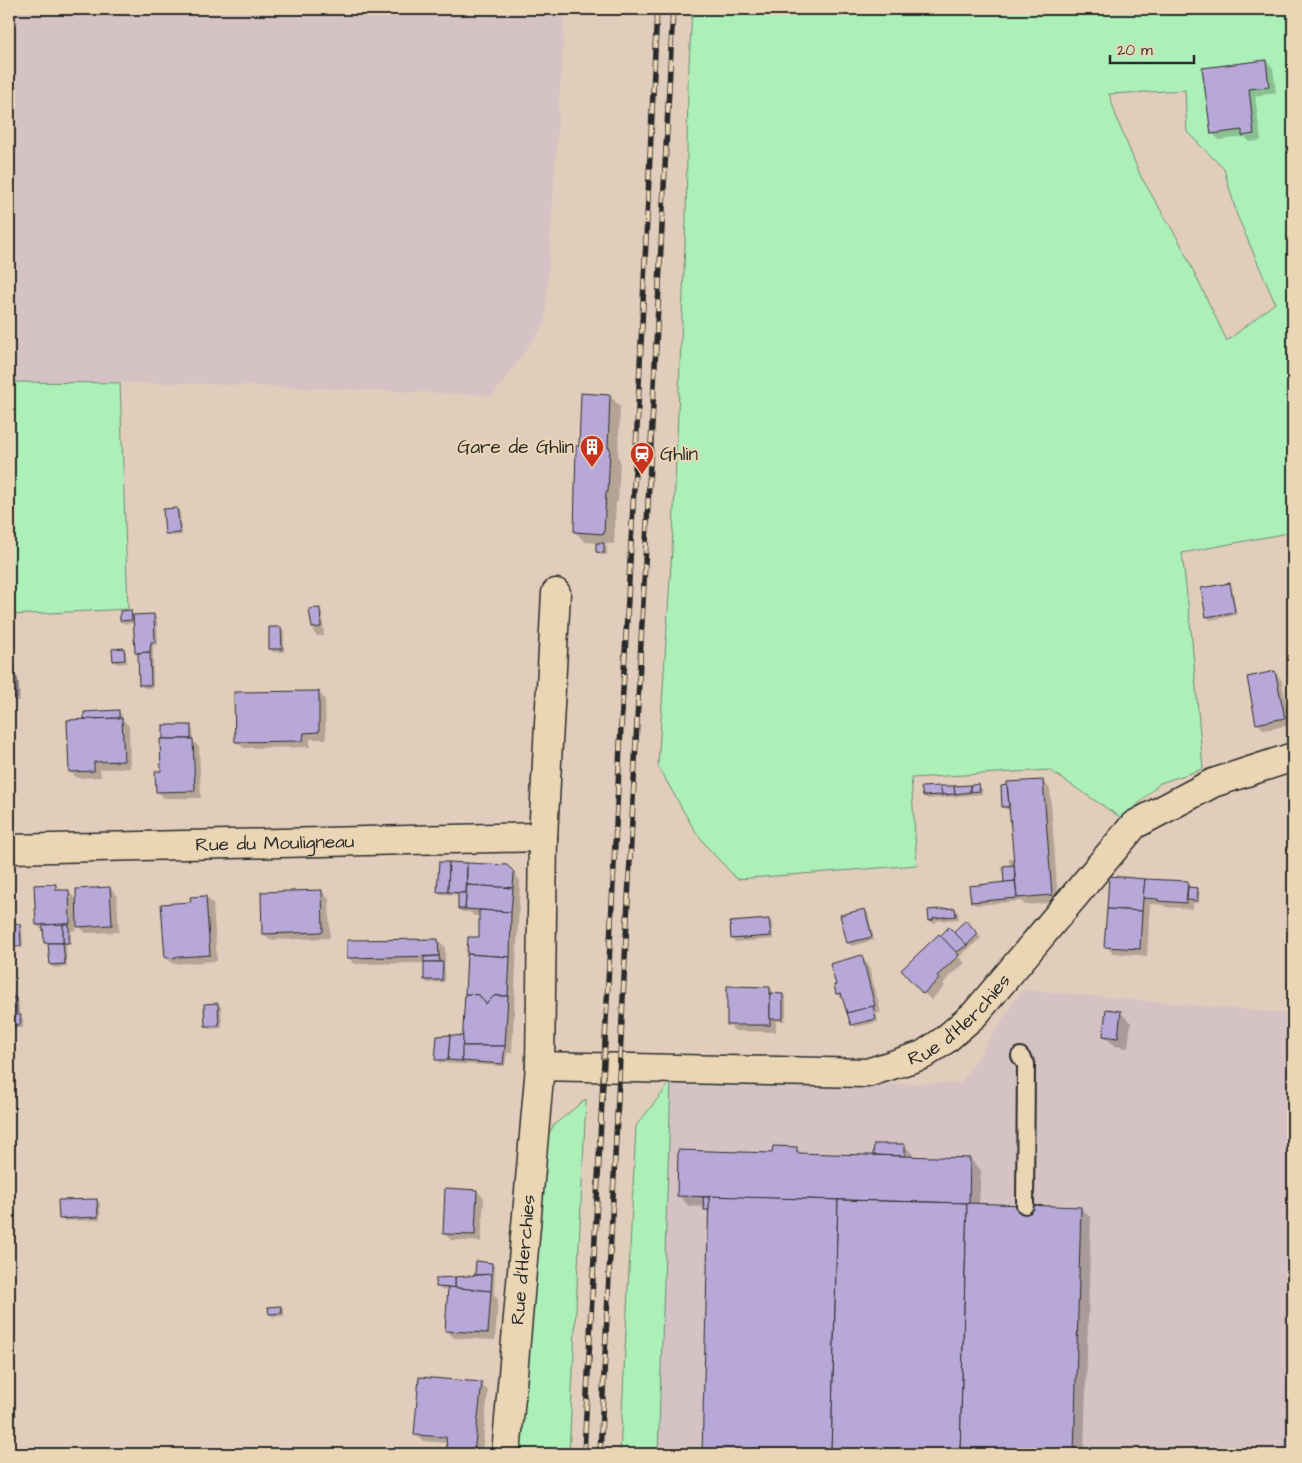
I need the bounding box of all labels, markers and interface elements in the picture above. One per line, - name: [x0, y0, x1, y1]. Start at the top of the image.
- scale bar: [1110, 32, 1193, 64]
- text: 20 m: [1117, 40, 1153, 61]
- place label: Gare de Ghlin: [457, 434, 574, 461]
- building icon: Gare de Ghlin: [579, 434, 605, 468]
- station icon: Ghlin: [629, 441, 655, 475]
- place label: Ghlin: [660, 441, 698, 468]
- street label: Rue du Mouligneau: [195, 828, 355, 858]
- street label: Rue d'Herchies: [905, 968, 1017, 1072]
- street label: Rue d'Herchies: [504, 1194, 542, 1326]

